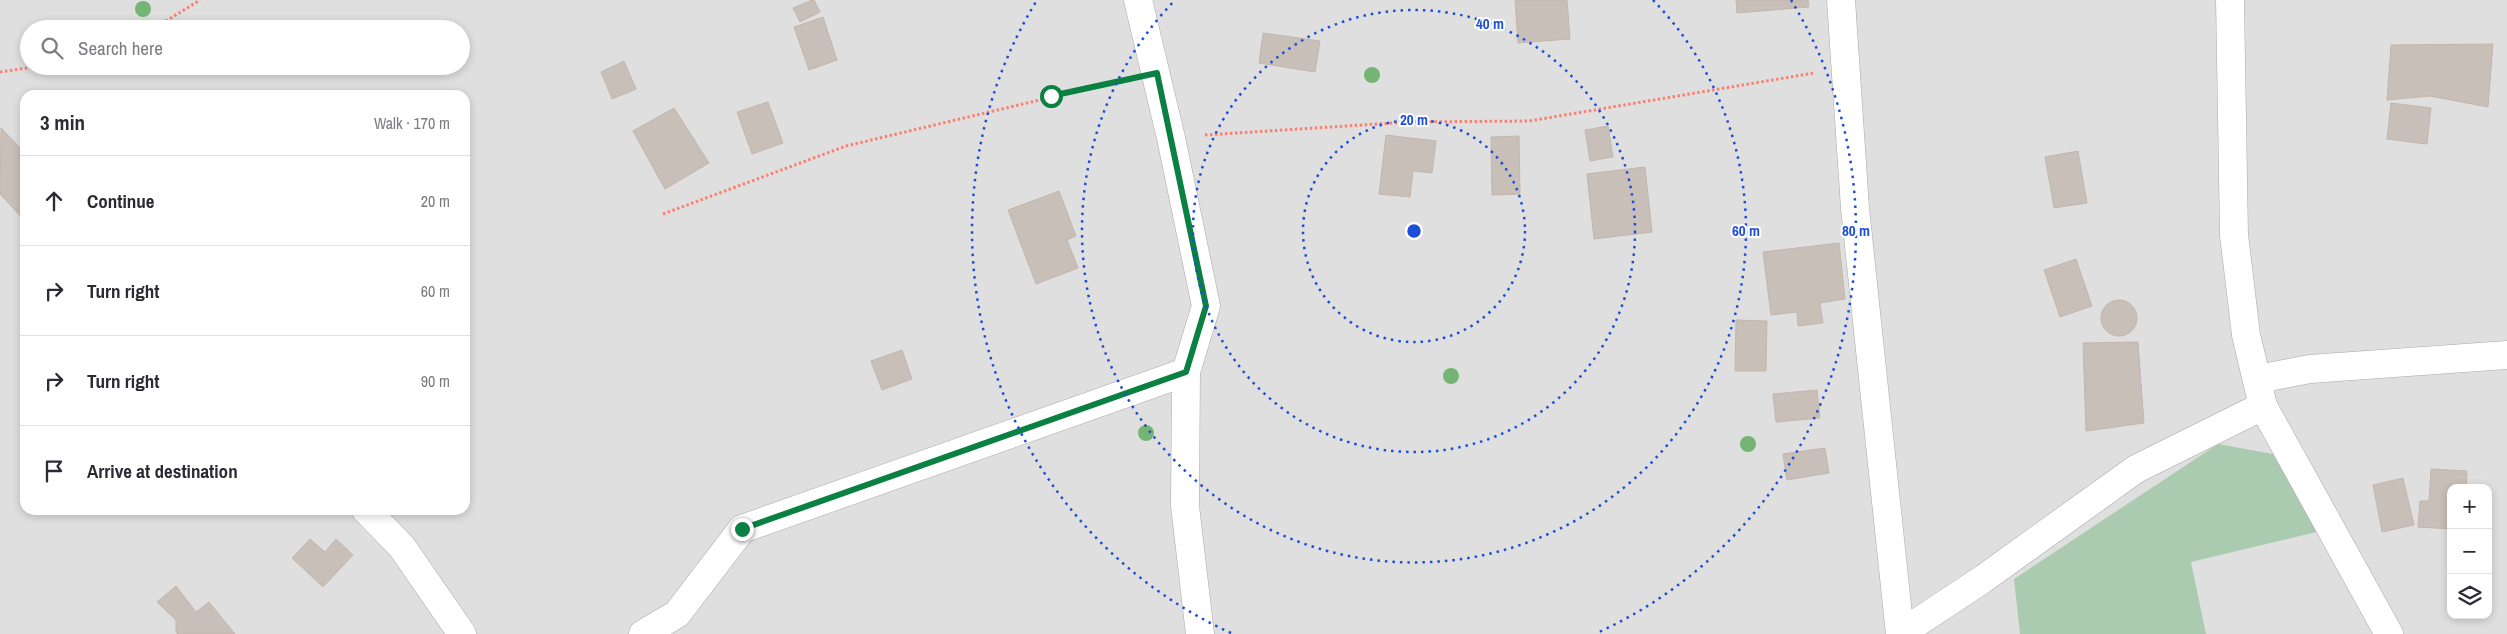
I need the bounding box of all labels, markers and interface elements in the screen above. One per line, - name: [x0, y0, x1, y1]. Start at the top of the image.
- text: 40 m: [1476, 13, 1504, 34]
- search box: [20, 20, 470, 75]
- icon: search: [38, 34, 66, 62]
- text: Search here: [78, 35, 163, 61]
- route start: [1040, 85, 1063, 108]
- text: 3 min: [40, 108, 85, 137]
- text: 20 m: [1400, 109, 1428, 130]
- text: Walk · 170 m: [374, 112, 450, 134]
- icon: ahead: [40, 187, 68, 215]
- text: Continue: [87, 188, 155, 214]
- text: 20 m: [421, 190, 450, 212]
- text: 60 m: [1732, 220, 1760, 241]
- text: 80 m: [1842, 220, 1870, 241]
- centre of rings: [1405, 222, 1423, 240]
- icon: right: [40, 277, 68, 305]
- text: Turn right: [87, 278, 159, 304]
- text: 60 m: [421, 280, 450, 302]
- icon: right: [40, 367, 68, 395]
- text: Turn right: [87, 368, 159, 394]
- text: 90 m: [421, 370, 450, 392]
- icon: arrive: [40, 457, 68, 485]
- text: Arrive at destination: [87, 458, 238, 484]
- map controls: [2447, 484, 2492, 619]
- button: +: [2447, 484, 2492, 529]
- route end: [731, 518, 754, 541]
- button: −: [2447, 529, 2492, 574]
- button: layers: [2447, 574, 2492, 619]

